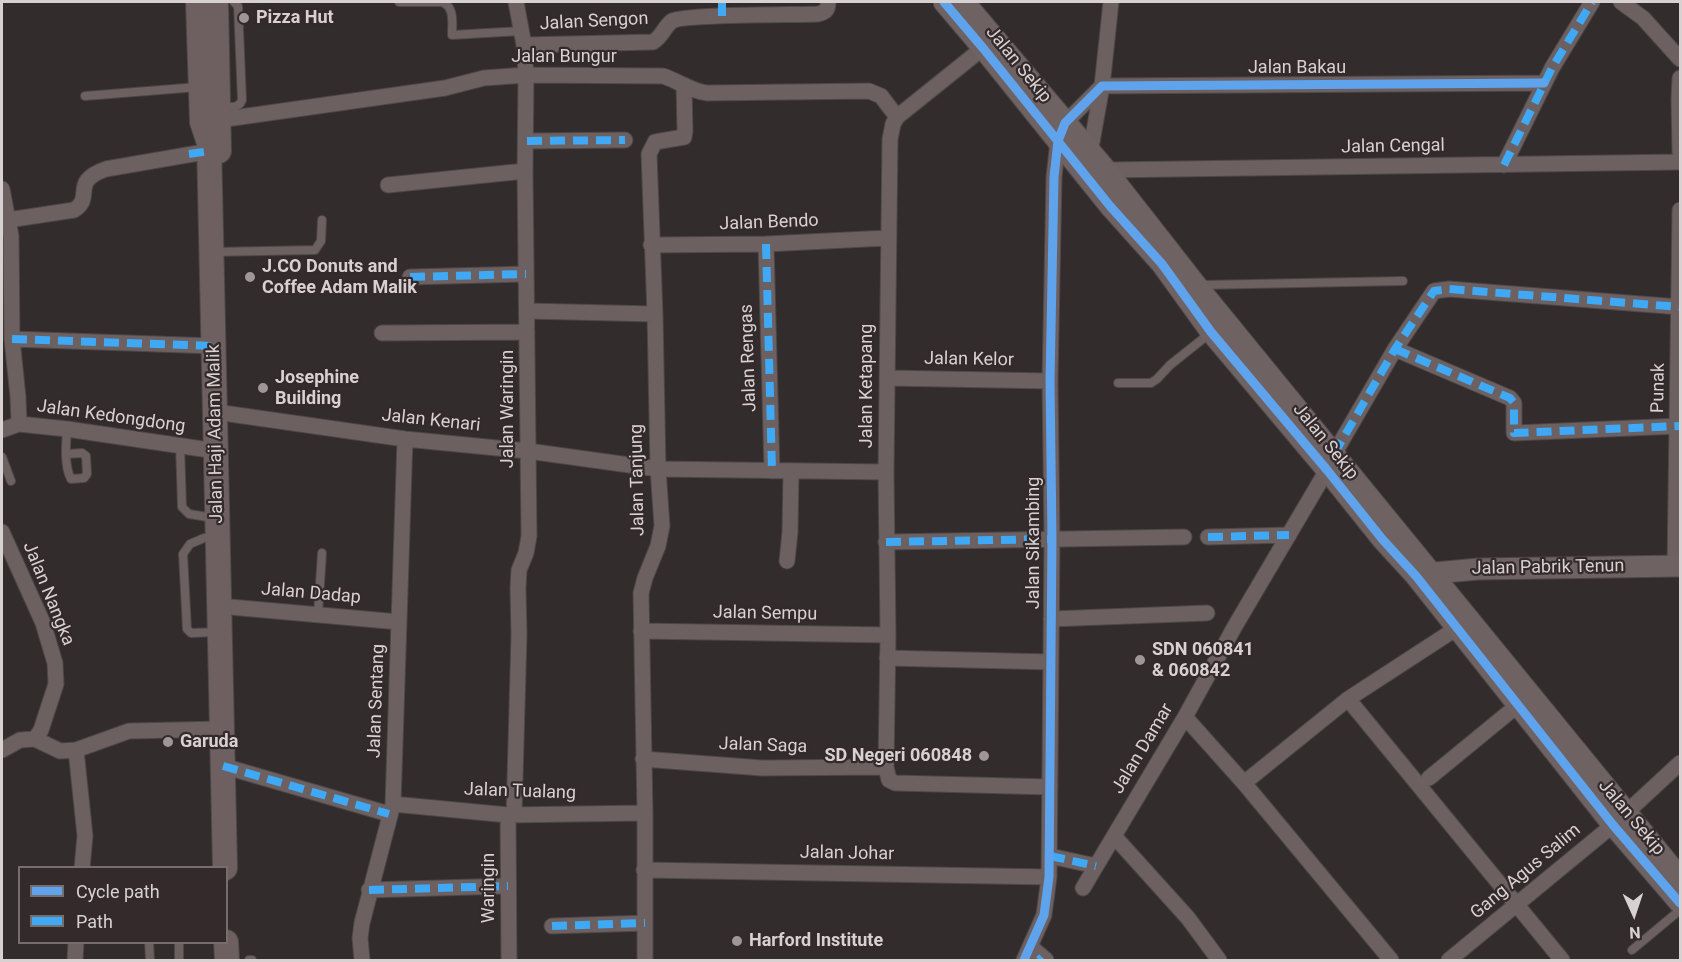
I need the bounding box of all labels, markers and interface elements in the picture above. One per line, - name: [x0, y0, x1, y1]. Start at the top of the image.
- place label: Pizza Hut: [256, 7, 334, 29]
- street label: Jalan Sengon: [539, 8, 649, 36]
- marker: Pizza Hut: [237, 11, 251, 25]
- street label: Jalan Sekip: [981, 22, 1055, 108]
- street label: Jalan Bungur: [511, 46, 617, 68]
- street label: Jalan Bakau: [1248, 57, 1346, 79]
- street label: Jalan Cengal: [1341, 135, 1445, 159]
- street label: Jalan Bendo: [719, 210, 819, 236]
- place label: J.CO Donuts and Coffee Adam Malik: [262, 256, 417, 298]
- marker: J.CO Donuts and Coffee Adam Malik: [243, 270, 257, 284]
- street label: Jalan Rengas: [736, 304, 762, 412]
- street label: Jalan Ketapang: [856, 324, 878, 448]
- street label: Jalan Haji Adam Malik: [204, 344, 228, 524]
- street label: Jalan Kelor: [924, 348, 1014, 372]
- street label: Jalan Waringin: [497, 350, 519, 468]
- street label: Punak: [1648, 363, 1670, 413]
- place label: Josephine Building: [275, 367, 359, 410]
- marker: Josephine Building: [256, 381, 270, 395]
- street label: Jalan Kedongdong: [35, 396, 187, 438]
- street label: Jalan Sekip: [1288, 399, 1362, 485]
- street label: Jalan Kenari: [381, 405, 481, 437]
- street label: Jalan Tanjung: [626, 424, 650, 536]
- street label: Jalan Sikambing: [1023, 477, 1045, 609]
- street label: Jalan Nangka: [17, 539, 79, 649]
- street label: Jalan Pabrik Tenun: [1471, 556, 1625, 580]
- street label: Jalan Dadap: [260, 579, 362, 609]
- street label: Jalan Sempu: [713, 602, 817, 626]
- place label: SDN 060841 & 060842: [1152, 639, 1254, 682]
- street label: Jalan Sentang: [364, 644, 390, 758]
- marker: SDN 060841 & 060842: [1133, 653, 1147, 667]
- street label: Jalan Damar: [1108, 700, 1178, 798]
- place label: Garuda: [180, 731, 238, 753]
- street label: Jalan Saga: [718, 734, 808, 758]
- marker: Garuda: [161, 735, 175, 749]
- place label: SD Negeri 060848: [825, 745, 972, 767]
- marker: SD Negeri 060848: [977, 749, 991, 763]
- street label: Jalan Sekip: [1593, 776, 1669, 860]
- street label: Jalan Tualang: [464, 779, 576, 805]
- street label: Gang Agus Salim: [1467, 820, 1585, 924]
- street label: Jalan Johar: [800, 842, 894, 866]
- street label: Waringin: [478, 853, 500, 923]
- legend: [18, 866, 228, 944]
- text: Cycle path: [76, 881, 160, 902]
- north arrow: [1604, 884, 1664, 944]
- text: Path: [76, 911, 113, 932]
- text: N: [1629, 923, 1641, 942]
- place label: Harford Institute: [749, 930, 883, 952]
- marker: Harford Institute: [730, 934, 744, 948]

